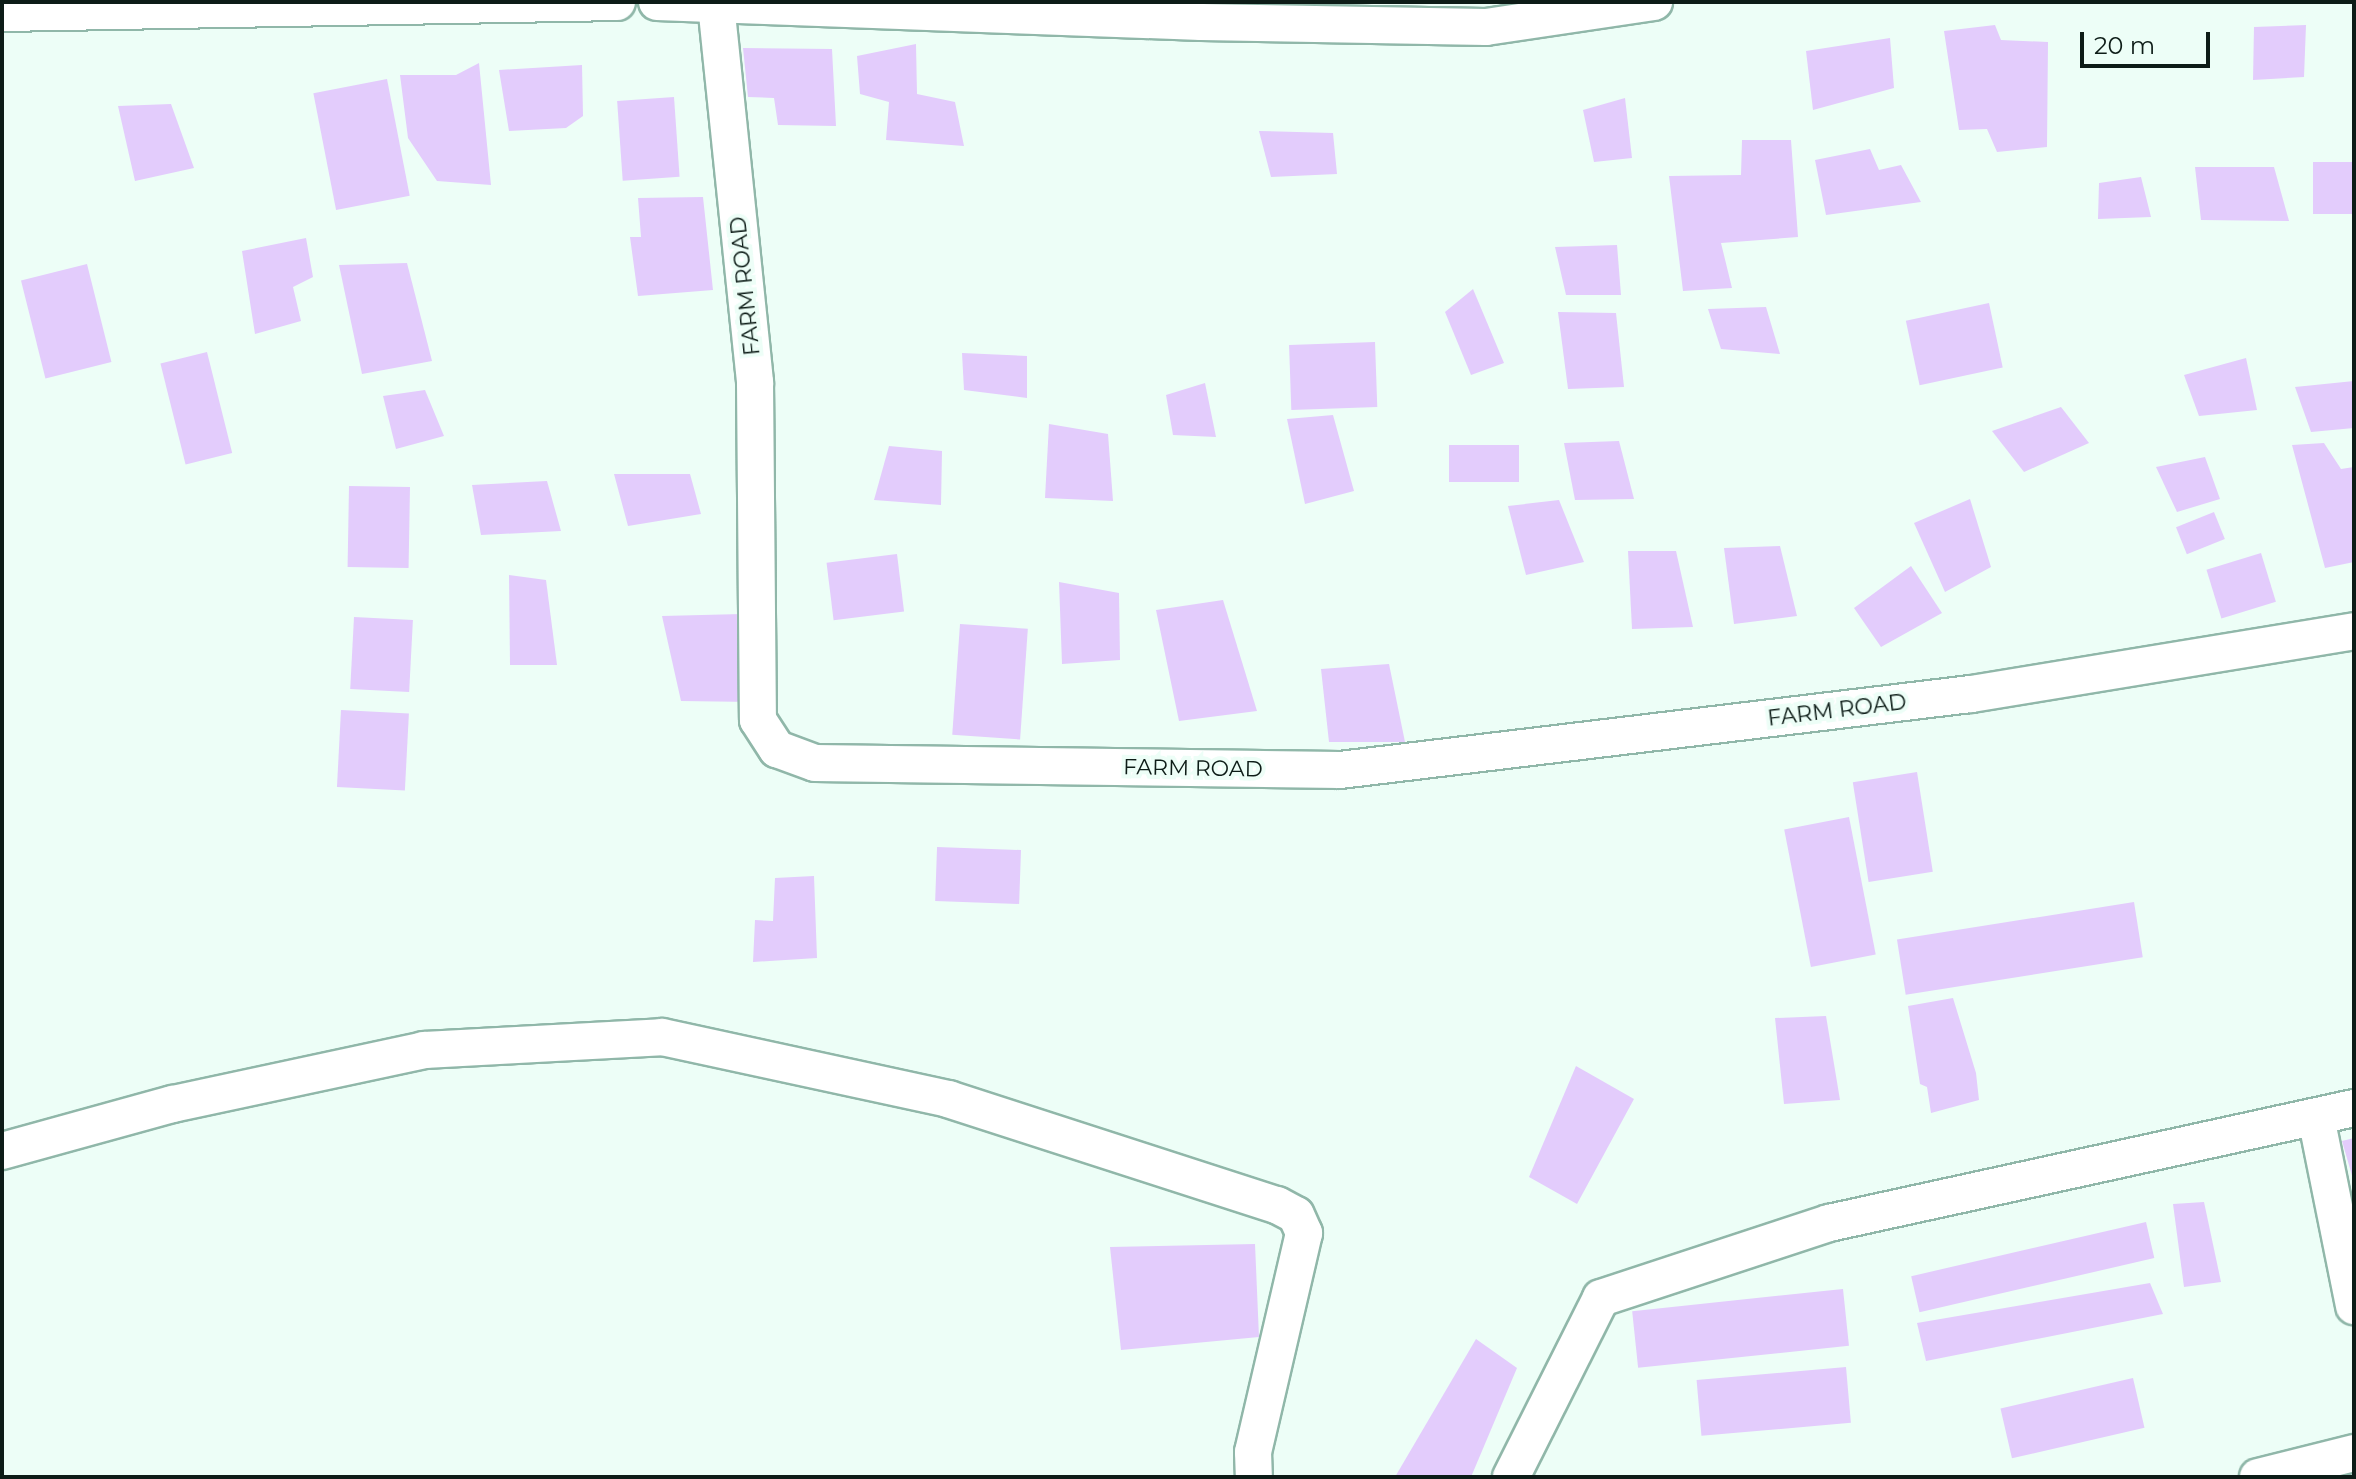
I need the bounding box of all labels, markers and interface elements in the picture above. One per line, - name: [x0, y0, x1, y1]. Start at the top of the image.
- scale bar: [2084, 16, 2214, 66]
- text: 20 m: [2094, 31, 2155, 60]
- street label: FARM ROAD: [725, 215, 765, 357]
- street label: FARM ROAD: [1766, 688, 1908, 732]
- street label: FARM ROAD: [1123, 754, 1263, 782]

